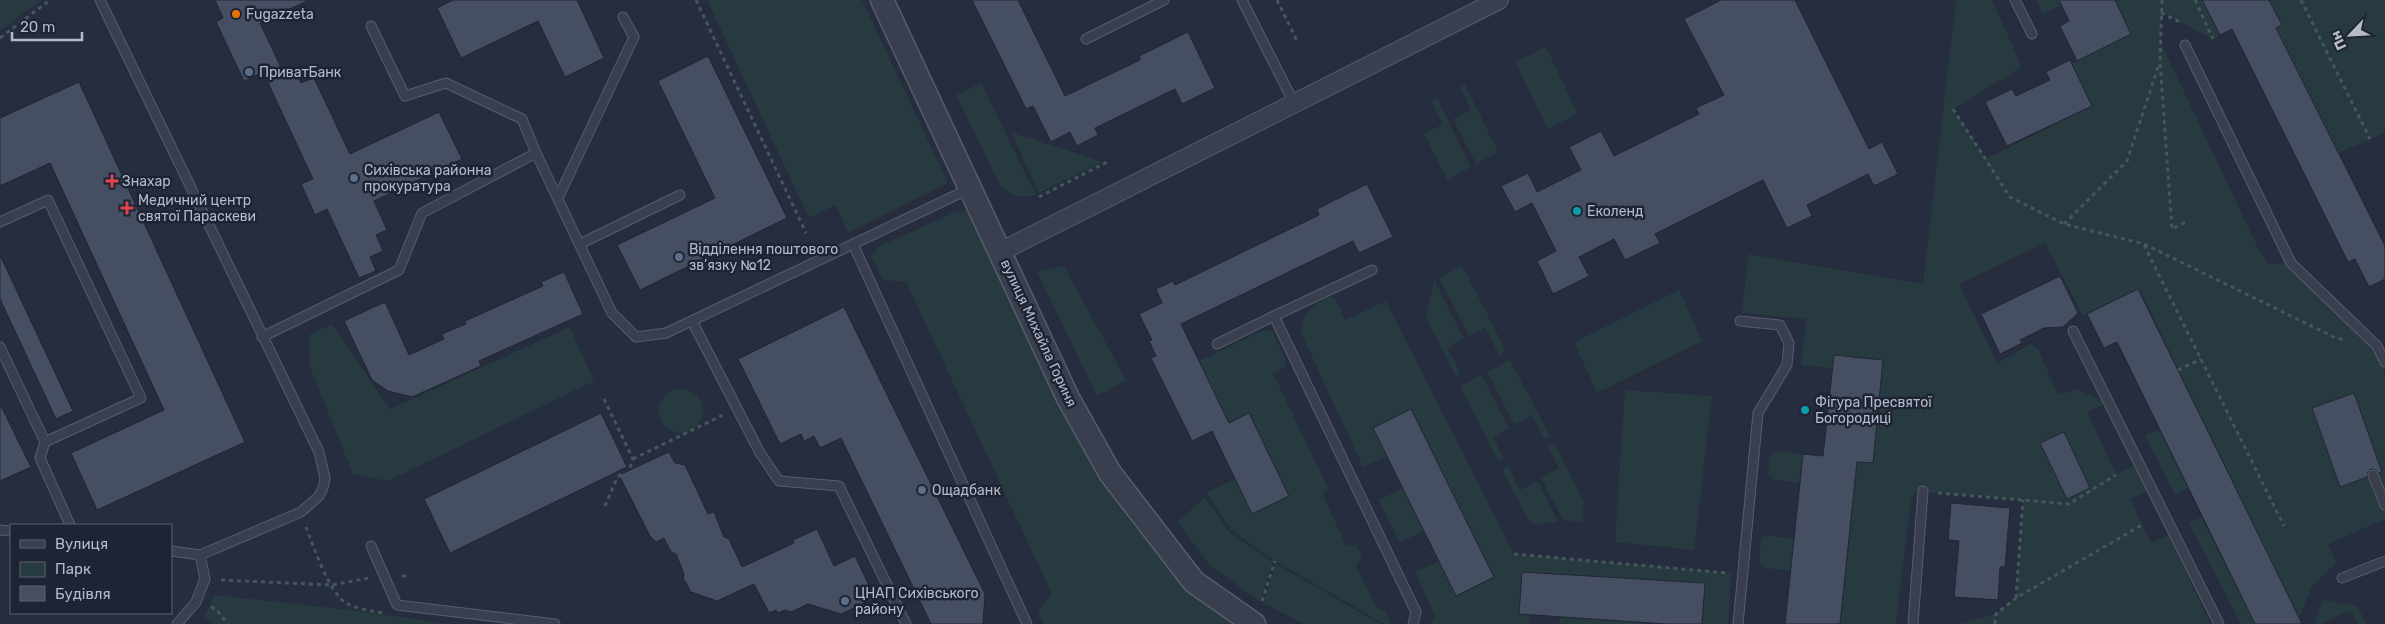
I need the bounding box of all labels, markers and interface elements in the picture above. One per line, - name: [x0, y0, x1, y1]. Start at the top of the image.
- place label: Fugazzeta: [246, 6, 314, 23]
- marker: Fugazzeta: [230, 8, 242, 20]
- scale bar: [12, 10, 82, 42]
- north arrow: [2325, 10, 2375, 60]
- text: 20 m: [20, 18, 55, 36]
- text: Пн: [2327, 28, 2350, 53]
- place label: ПриватБанк: [259, 64, 342, 81]
- marker: ПриватБанк: [243, 66, 255, 78]
- place label: Сихівська районна прокуратура: [364, 162, 491, 195]
- marker: Сихівська районна прокуратура: [348, 172, 360, 184]
- place label: Знахар: [122, 173, 171, 190]
- marker: Знахар: [106, 175, 118, 187]
- place label: Медичний центр святої Параскеви: [138, 192, 256, 225]
- marker: Медичний центр святої Параскеви: [120, 201, 134, 215]
- place label: Еколенд: [1587, 203, 1643, 220]
- marker: Еколенд: [1571, 205, 1583, 217]
- place label: Відділення поштового зв’язку №12: [689, 241, 838, 274]
- marker: Відділення поштового зв’язку №12: [673, 251, 685, 263]
- street label: вулиця Михайла Гориня: [997, 257, 1080, 410]
- place label: Фігура Пресвятої Богородиці: [1815, 394, 1932, 427]
- marker: Фігура Пресвятої Богородиці: [1799, 404, 1811, 416]
- place label: Ощадбанк: [932, 482, 1001, 499]
- marker: Ощадбанк: [916, 484, 928, 496]
- legend: [10, 524, 172, 614]
- text: Вулиця: [55, 535, 108, 553]
- text: Парк: [55, 560, 91, 578]
- text: Будівля: [55, 585, 111, 603]
- place label: ЦНАП Сихівського району: [855, 585, 979, 618]
- marker: ЦНАП Сихівського району: [839, 595, 851, 607]

